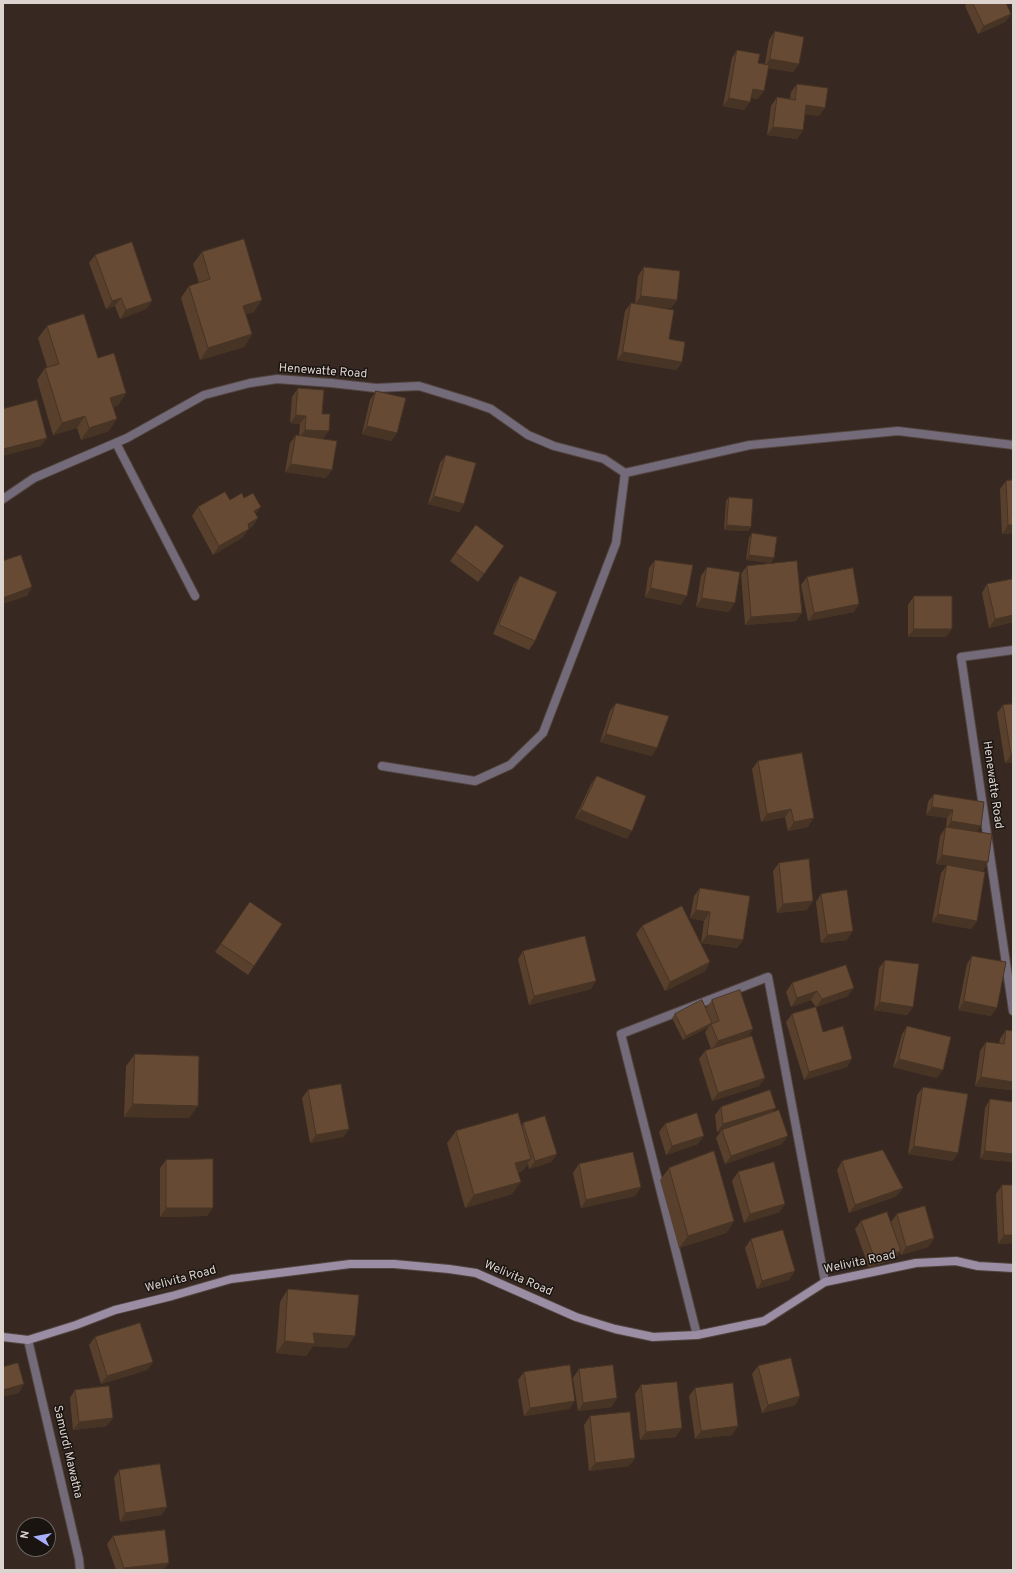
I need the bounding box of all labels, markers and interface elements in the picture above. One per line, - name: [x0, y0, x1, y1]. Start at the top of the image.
- street label: Henewatte Road: [278, 362, 368, 382]
- street label: Henewatte Road: [979, 740, 1005, 830]
- street label: Welivita Road: [823, 1248, 897, 1278]
- street label: Welivita Road: [482, 1258, 554, 1300]
- street label: Welivita Road: [144, 1264, 218, 1296]
- street label: Samurdi Mawatha: [49, 1404, 85, 1500]
- north arrow: [16, 1517, 56, 1557]
- text: N: [18, 1530, 33, 1540]

